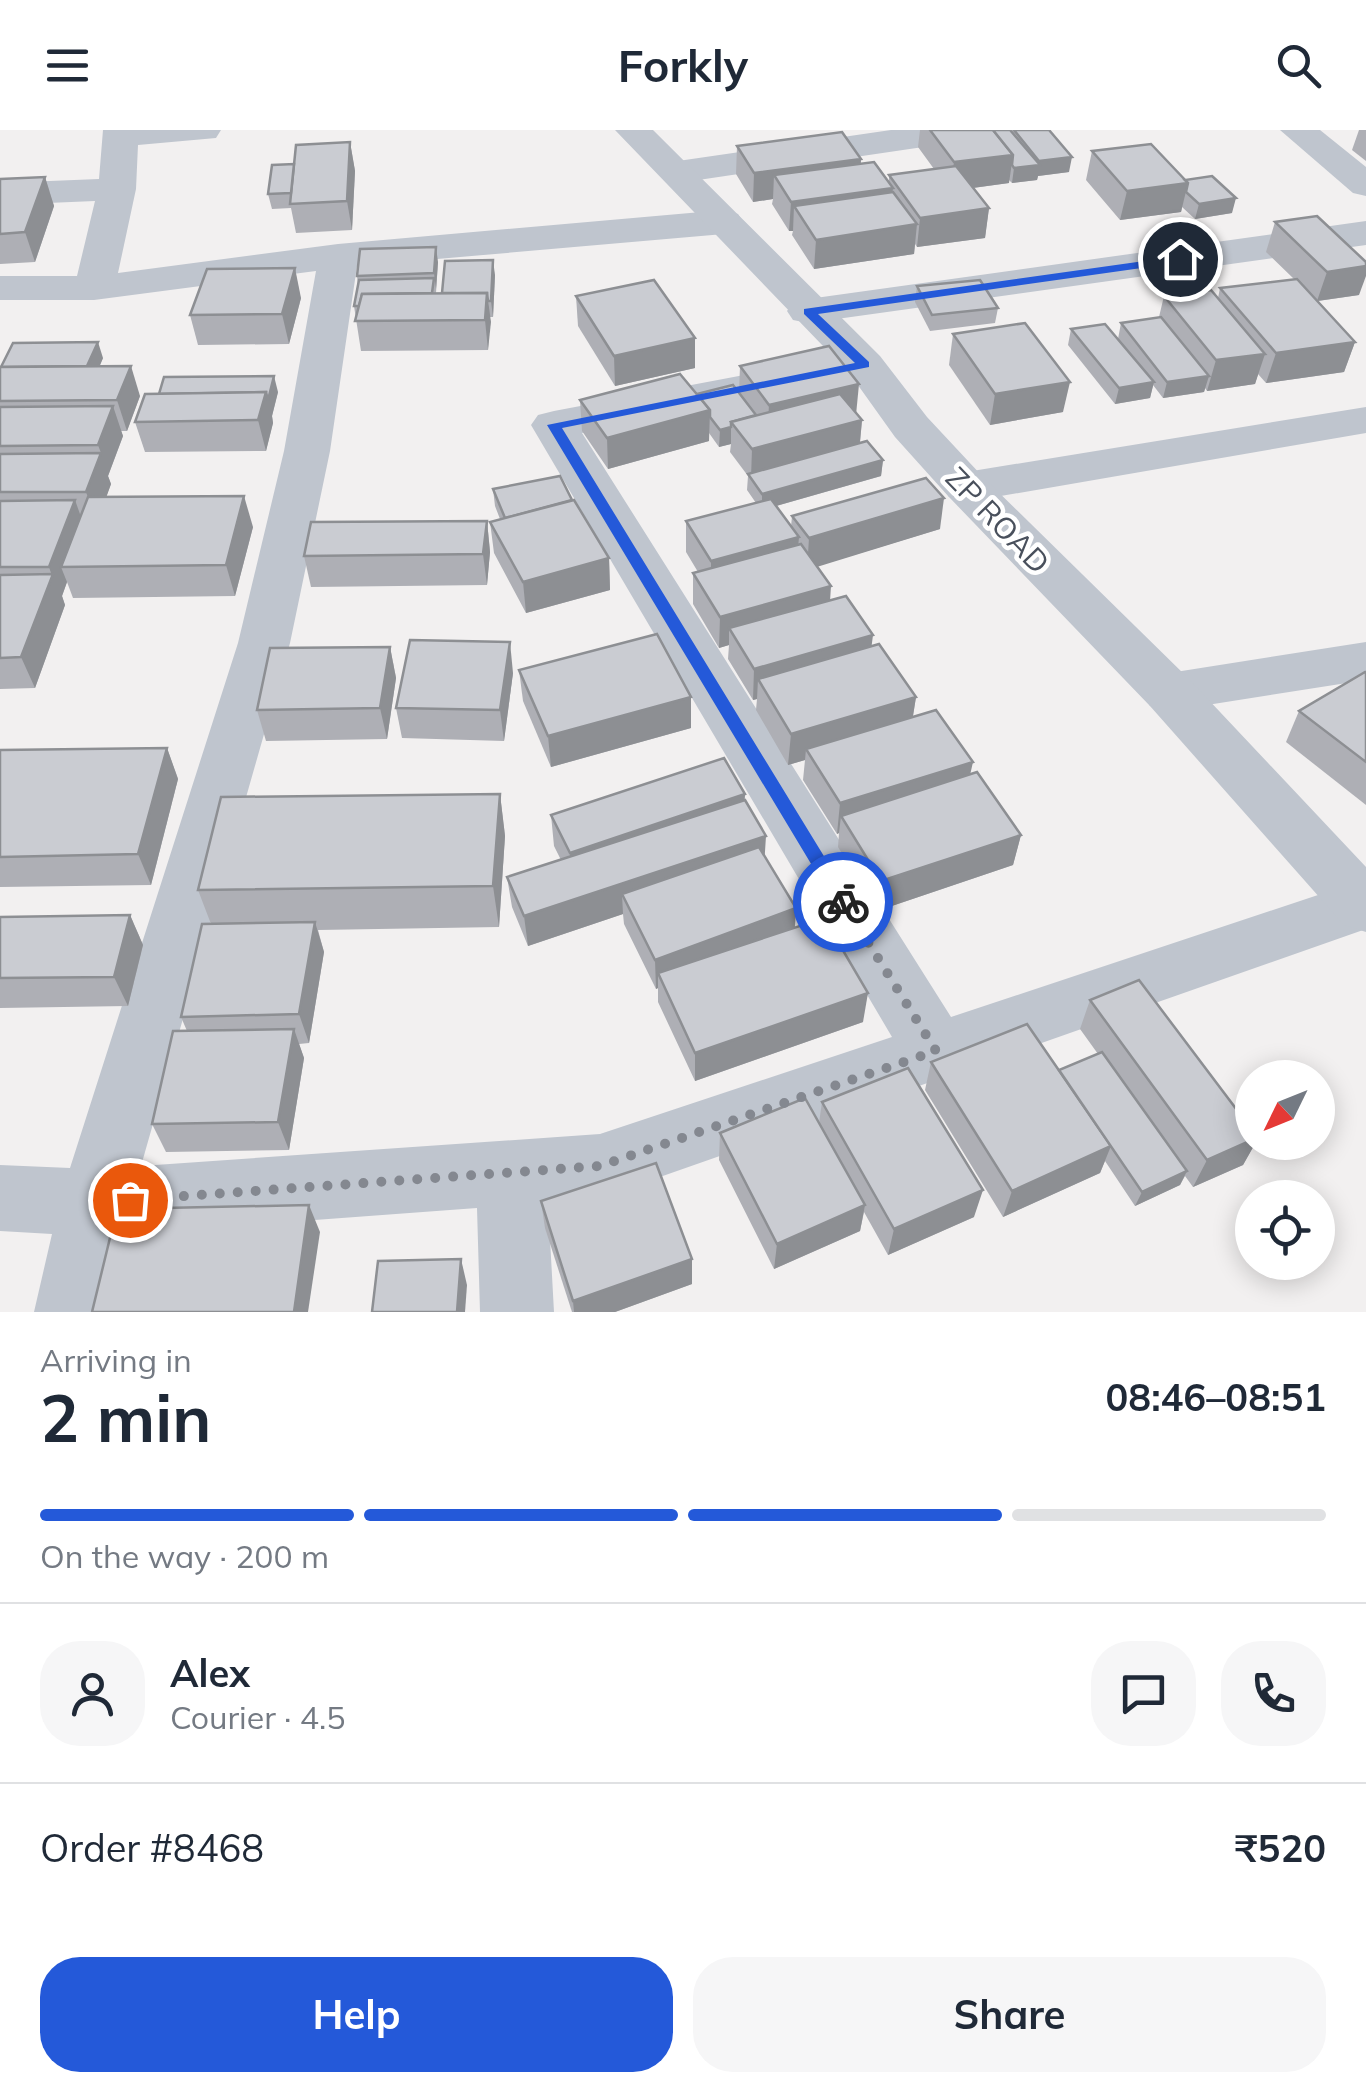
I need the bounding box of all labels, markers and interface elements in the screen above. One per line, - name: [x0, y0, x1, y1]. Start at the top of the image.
- text: Forkly: [618, 37, 748, 93]
- icon: menu: [40, 38, 95, 93]
- icon: search: [1271, 38, 1326, 93]
- pin: [1138, 217, 1223, 302]
- icon: home: [1153, 232, 1208, 287]
- street label: ZP ROAD: [938, 459, 1058, 581]
- courier: [793, 852, 893, 952]
- icon: bike: [816, 875, 871, 930]
- north arrow: [1235, 1060, 1335, 1160]
- map controls: [1235, 1060, 1335, 1280]
- pin: [88, 1158, 173, 1243]
- icon: bag: [103, 1173, 158, 1228]
- button: locate: [1235, 1180, 1335, 1280]
- text: Arriving in: [40, 1340, 192, 1380]
- text: 08:46–08:51: [1106, 1373, 1326, 1421]
- text: 2 min: [40, 1377, 211, 1458]
- text: On the way · 200 m: [40, 1536, 329, 1576]
- button: person: [40, 1641, 145, 1746]
- button: chat: [1091, 1641, 1196, 1746]
- button: phone: [1221, 1641, 1326, 1746]
- text: Alex: [170, 1649, 250, 1697]
- text: Courier · 4.5: [170, 1697, 346, 1737]
- text: Order #8468: [40, 1824, 264, 1872]
- text: ₹520: [1235, 1824, 1326, 1872]
- button: Help: [40, 1957, 673, 2072]
- button: Share: [693, 1957, 1326, 2072]

